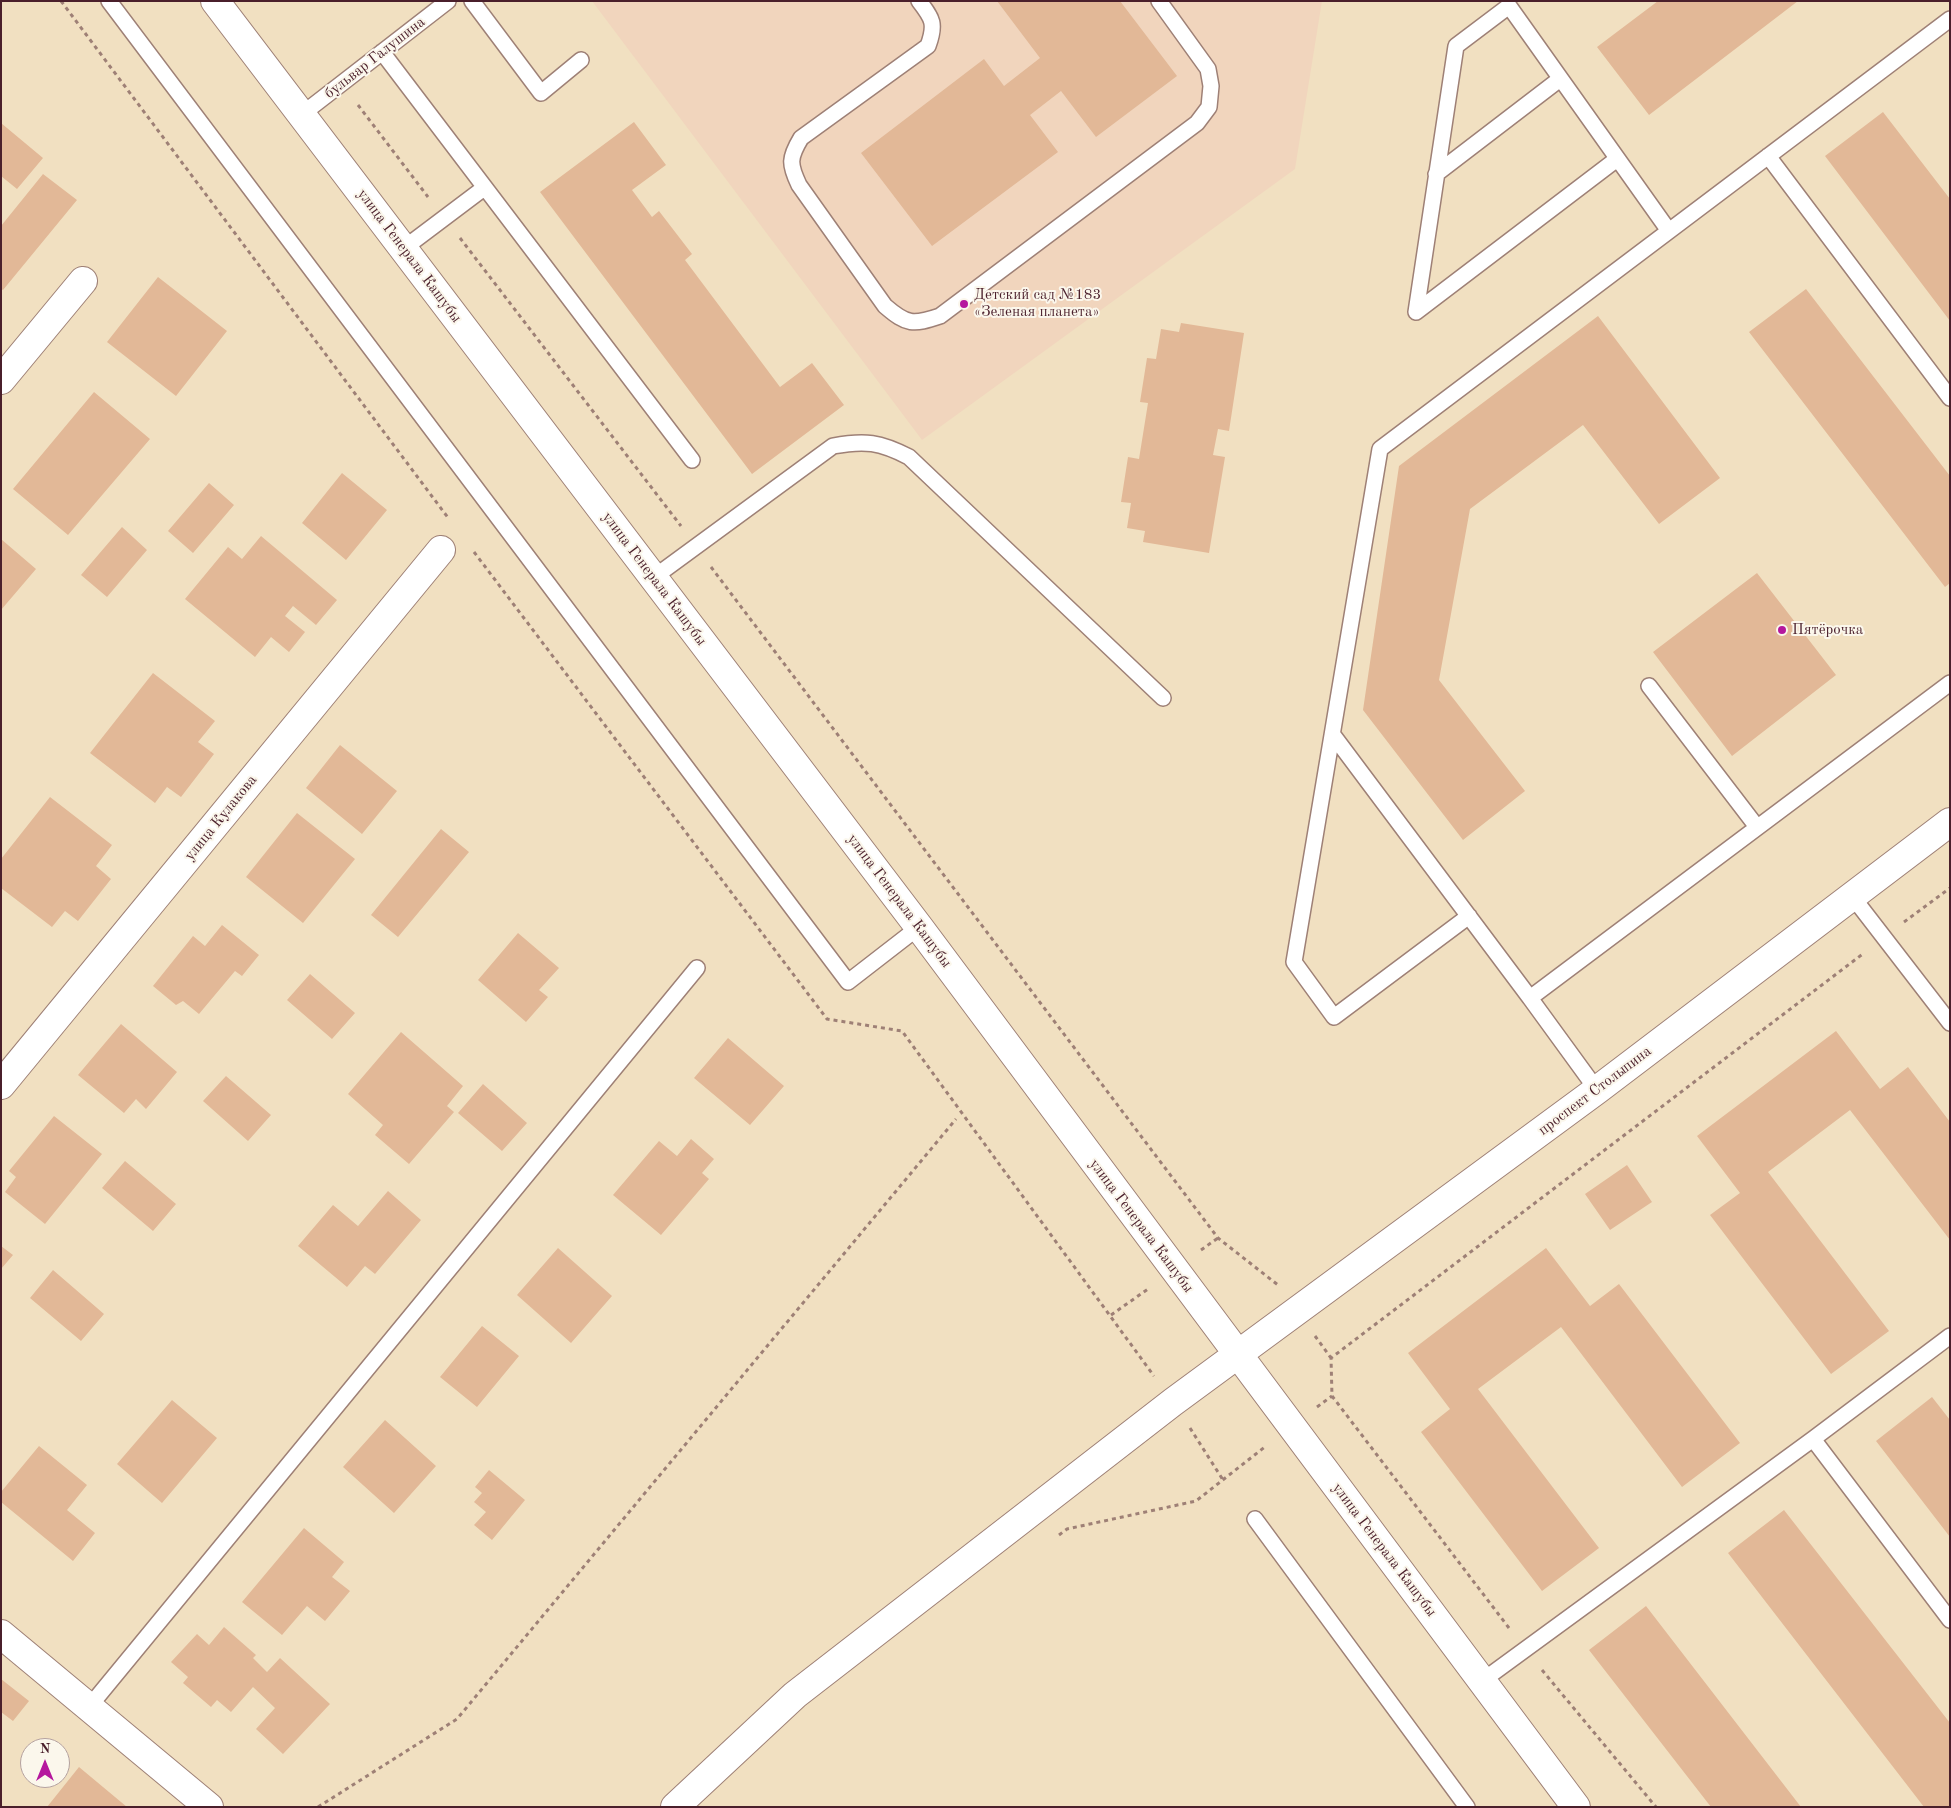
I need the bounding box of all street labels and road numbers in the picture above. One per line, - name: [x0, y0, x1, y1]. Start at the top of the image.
- street label: бульвар Галушина: [321, 13, 429, 103]
- street label: улица Генерала Кашубы: [353, 186, 465, 326]
- street label: улица Генерала Кашубы: [598, 509, 710, 649]
- street label: улица Кулакова: [181, 771, 261, 865]
- street label: улица Генерала Кашубы: [843, 831, 955, 971]
- street label: проспект Столыпина: [1535, 1043, 1655, 1139]
- street label: улица Генерала Кашубы: [1085, 1156, 1197, 1296]
- street label: улица Генерала Кашубы: [1328, 1480, 1440, 1620]

